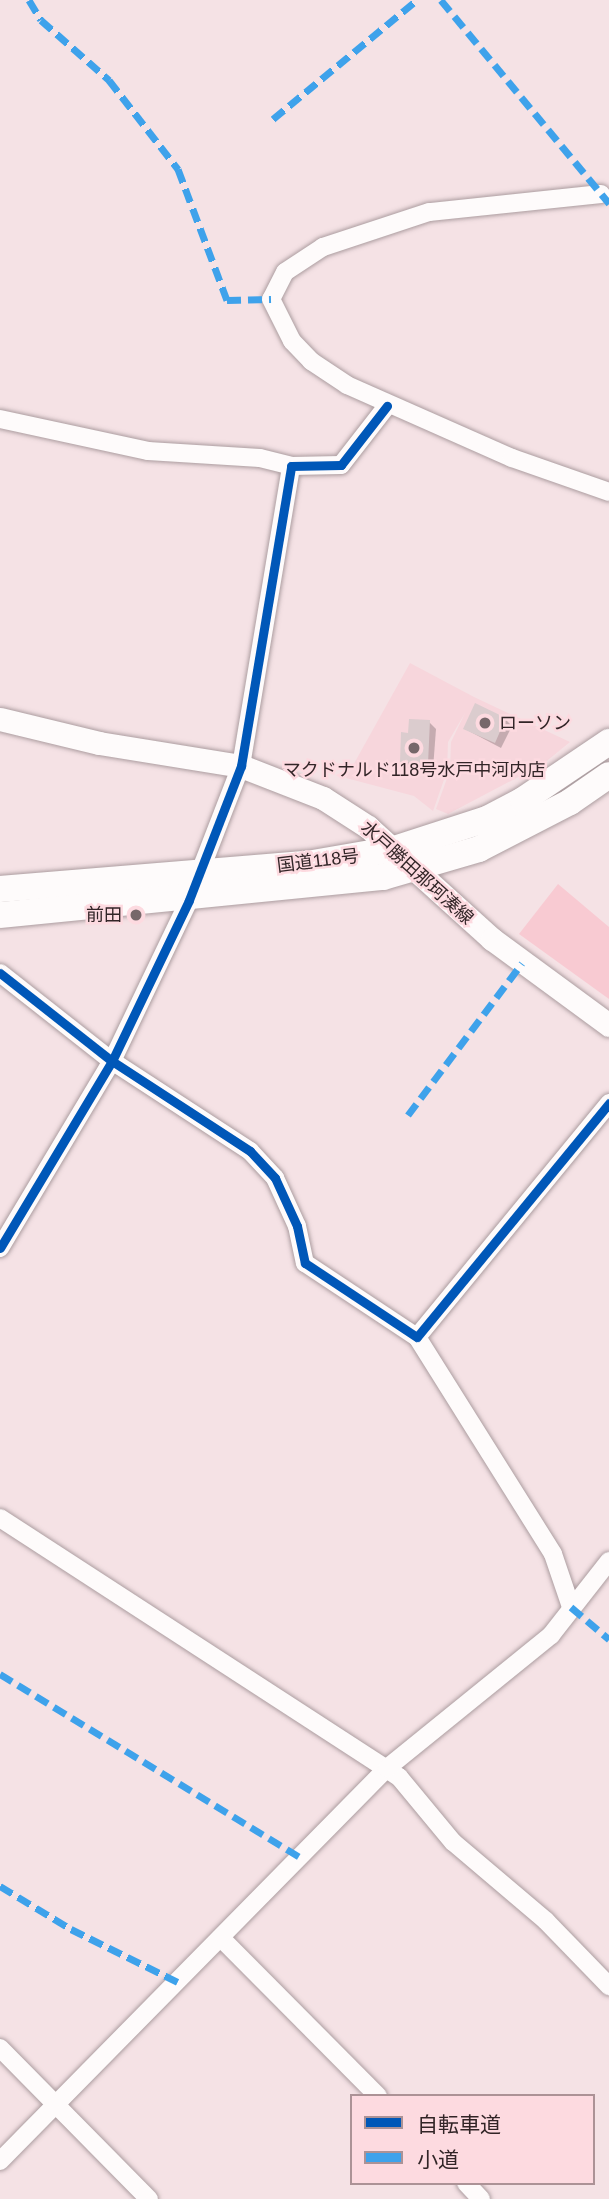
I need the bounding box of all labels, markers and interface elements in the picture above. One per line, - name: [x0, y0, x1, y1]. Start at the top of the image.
- place label: ローソン: [499, 712, 571, 734]
- marker: ローソン: [477, 715, 493, 731]
- marker: マクドナルド118号水戸中河内店: [406, 740, 422, 756]
- place label: マクドナルド118号水戸中河内店: [283, 759, 545, 781]
- street label: 水戸勝田那珂湊線: [356, 817, 478, 929]
- street label: 国道118号: [276, 845, 360, 877]
- place label: 前田: [86, 904, 122, 926]
- marker: 前田: [128, 907, 144, 923]
- legend: [350, 2094, 595, 2185]
- text: 自転車道: [417, 2113, 501, 2136]
- text: 小道: [417, 2148, 459, 2171]

